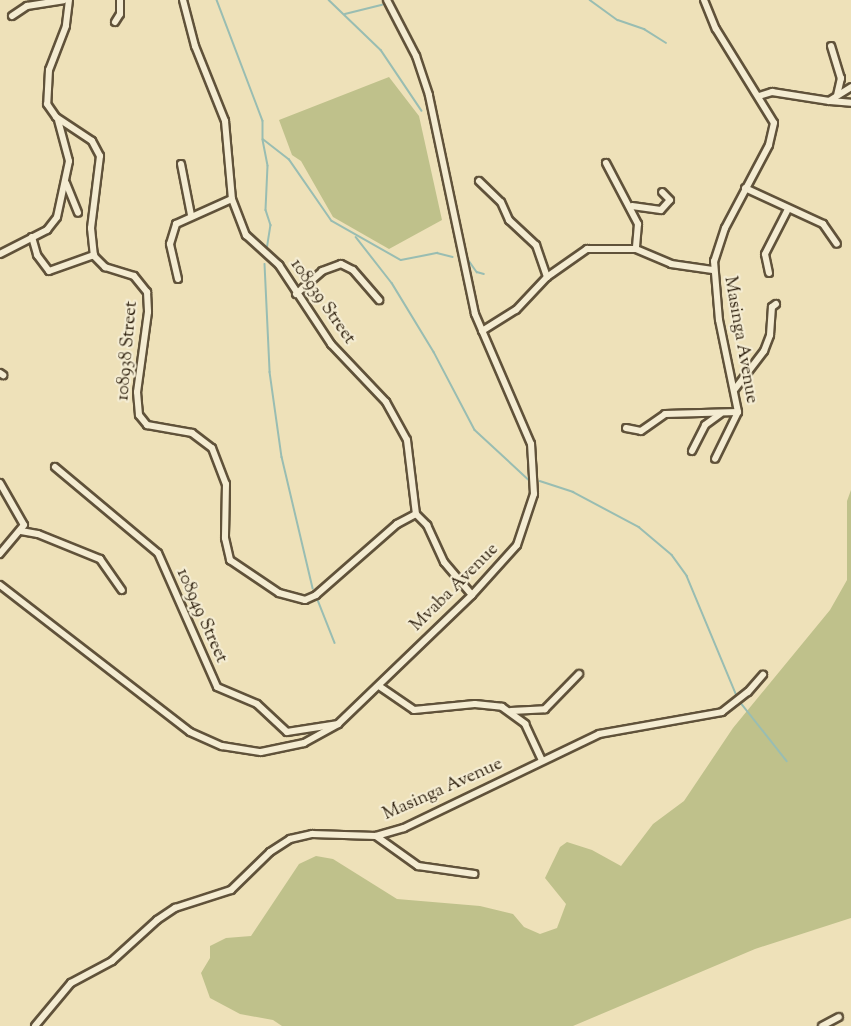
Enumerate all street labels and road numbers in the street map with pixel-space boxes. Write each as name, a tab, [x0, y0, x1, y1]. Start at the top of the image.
street label: 108939 Street	[285, 255, 359, 349]
street label: Masinga Avenue	[718, 275, 762, 405]
street label: 108938 Street	[113, 300, 143, 402]
street label: Mvaba Avenue	[406, 539, 504, 637]
street label: 108949 Street	[171, 565, 231, 667]
street label: Masinga Avenue	[380, 754, 506, 826]

